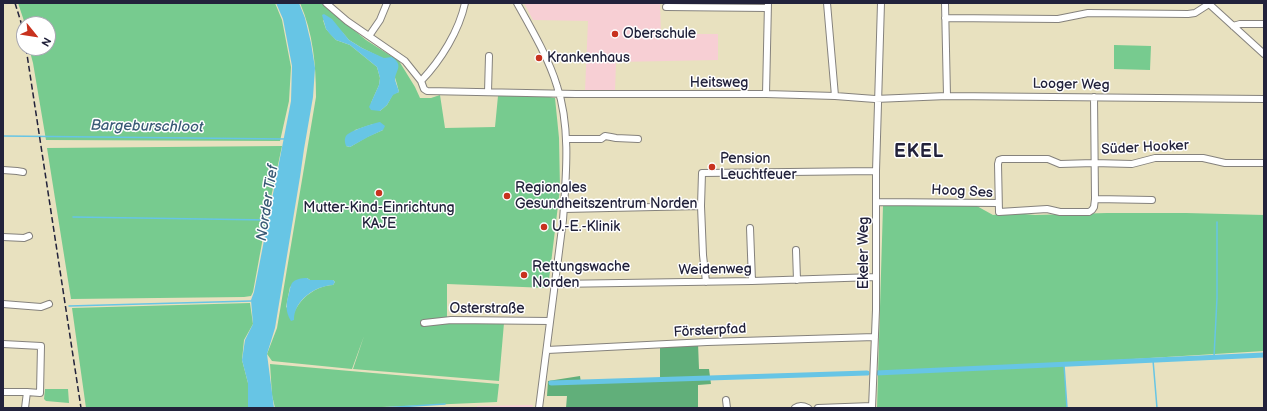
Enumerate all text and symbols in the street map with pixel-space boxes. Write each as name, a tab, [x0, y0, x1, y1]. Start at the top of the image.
north arrow	[16, 16, 56, 56]
place label: Oberschule	[623, 26, 696, 42]
marker: Oberschule	[610, 29, 620, 39]
text: N	[38, 35, 54, 49]
place label: Krankenhaus	[547, 50, 630, 66]
marker: Krankenhaus	[534, 53, 544, 63]
street label: Heitsweg	[690, 75, 748, 91]
street label: Looger Weg	[1032, 76, 1110, 94]
water label: Bargeburschloot	[91, 117, 203, 137]
street label: Süder Hooker	[1101, 137, 1189, 159]
district label: EKEL	[894, 141, 944, 163]
place label: Pension Leuchtfeuer	[720, 151, 796, 184]
marker: Pension Leuchtfeuer	[707, 162, 717, 172]
water label: Norder Tief	[253, 164, 283, 242]
place label: Regionales Gesundheitszentrum Norden	[515, 180, 698, 212]
street label: Hoog Ses	[931, 182, 993, 202]
marker: Mutter-Kind-Einrichtung KAJE	[374, 188, 384, 198]
marker: Regionales Gesundheitszentrum Norden	[502, 191, 512, 201]
place label: Mutter-Kind-Einrichtung KAJE	[303, 200, 455, 232]
street label: Ekeler Weg	[856, 217, 872, 289]
place label: U.-E.-Klinik	[552, 219, 620, 235]
marker: U.-E.-Klinik	[539, 222, 549, 232]
place label: Rettungswache Norden	[532, 259, 630, 292]
street label: Weidenweg	[678, 261, 752, 279]
marker: Rettungswache Norden	[519, 270, 529, 280]
street label: Osterstraße	[450, 301, 524, 317]
street label: Försterpfad	[673, 321, 747, 341]

